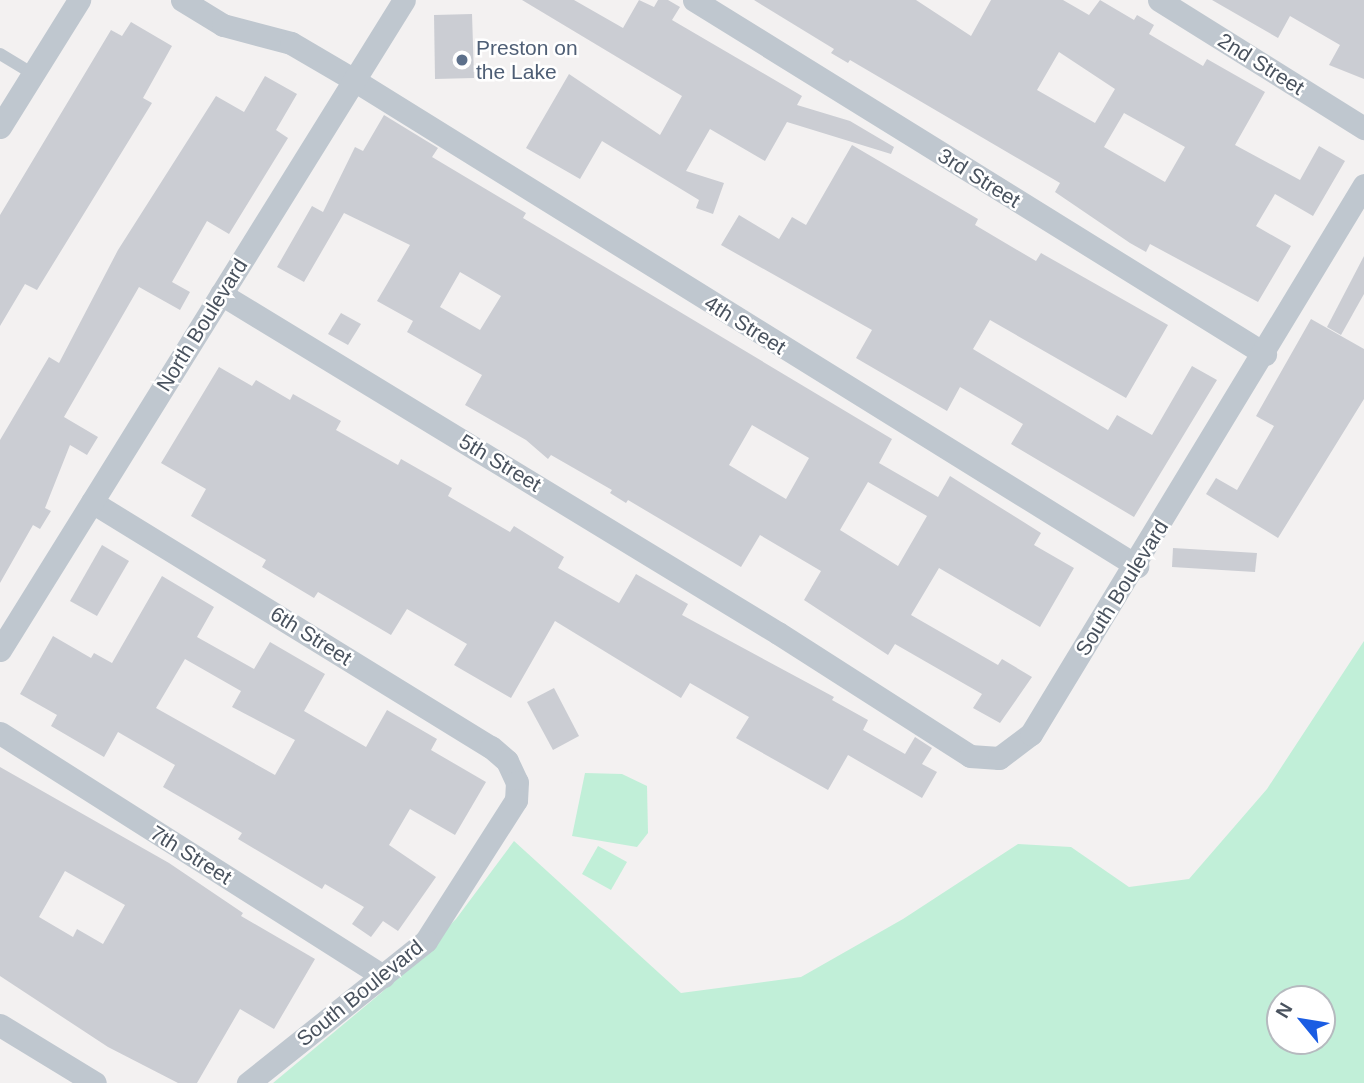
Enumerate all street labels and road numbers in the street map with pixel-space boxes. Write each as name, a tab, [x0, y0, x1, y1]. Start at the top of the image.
street label: 2nd Street	[1213, 28, 1309, 100]
street label: 3rd Street	[933, 143, 1025, 213]
street label: North Boulevard	[151, 254, 253, 396]
street label: 4th Street	[700, 290, 790, 360]
street label: 5th Street	[454, 429, 546, 497]
street label: South Boulevard	[1070, 515, 1174, 661]
street label: 6th Street	[266, 601, 356, 671]
street label: 7th Street	[146, 820, 236, 890]
street label: South Boulevard	[292, 934, 428, 1052]

